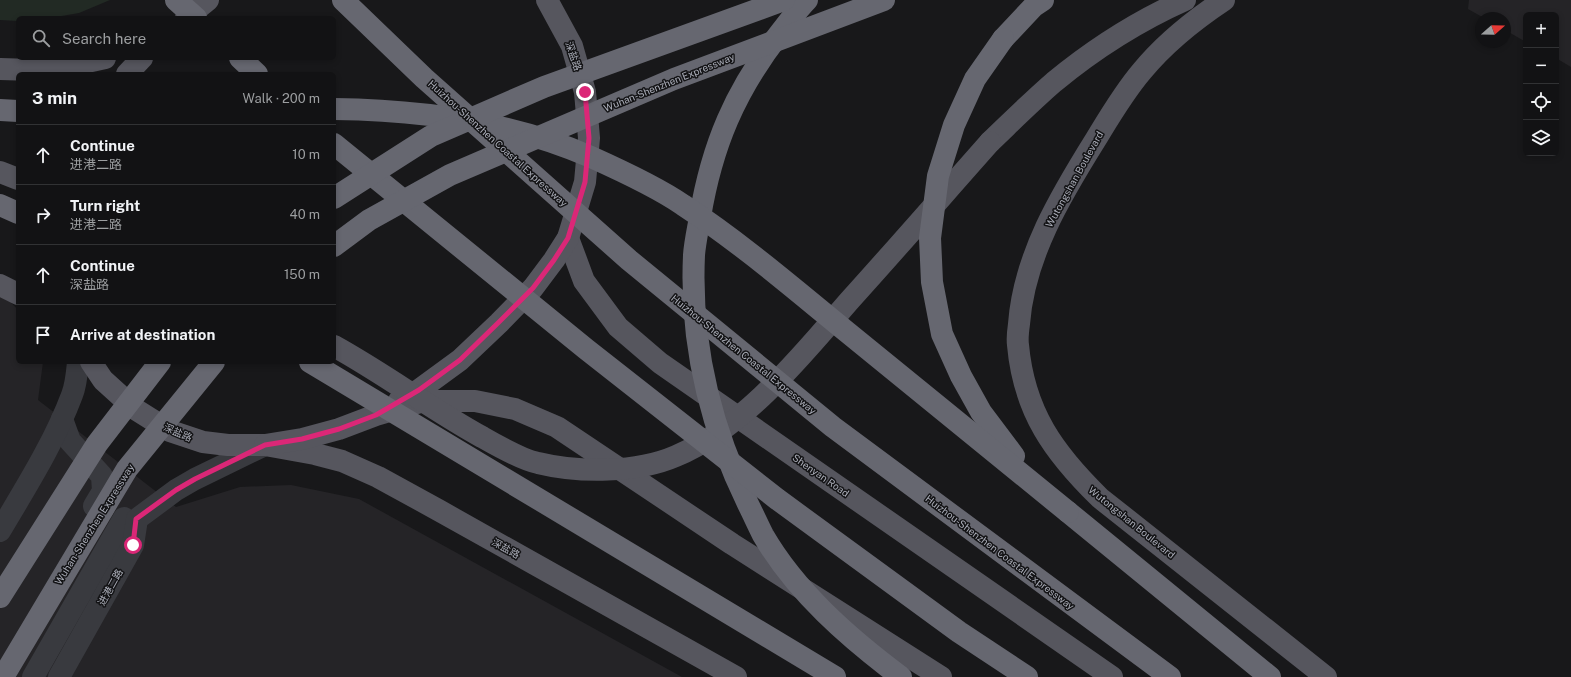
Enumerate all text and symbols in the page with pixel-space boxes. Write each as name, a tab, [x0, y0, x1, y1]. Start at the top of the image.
north arrow	[1475, 12, 1511, 48]
map controls	[1523, 12, 1559, 156]
button: +	[1523, 12, 1559, 48]
search box	[16, 16, 336, 60]
icon: search	[30, 27, 52, 49]
text: Search here	[62, 30, 146, 47]
street label: 深盐路	[563, 40, 585, 72]
button: −	[1523, 48, 1559, 84]
street label: Wuhan-Shenzhen Expressway	[602, 50, 737, 114]
street label: Huizhou-Shenzhen Coastal Expressway	[426, 77, 571, 209]
route end	[576, 83, 594, 101]
button: locate	[1523, 84, 1559, 120]
text: 3 min	[32, 88, 77, 108]
text: Walk · 200 m	[243, 91, 320, 106]
button: layers	[1523, 120, 1559, 156]
street label: Wutongshan Boulevard	[1043, 129, 1105, 229]
text: Continue	[70, 137, 135, 154]
icon: ahead	[32, 144, 54, 166]
text: 10 m	[292, 147, 320, 162]
text: 进港二路	[70, 157, 122, 172]
text: Turn right	[70, 197, 140, 214]
icon: right	[32, 204, 54, 226]
text: 40 m	[289, 207, 320, 222]
text: 进港二路	[70, 217, 122, 232]
text: Continue	[70, 257, 135, 274]
icon: ahead	[32, 264, 54, 286]
text: 150 m	[284, 267, 320, 282]
text: 深盐路	[70, 277, 109, 292]
street label: Huizhou-Shenzhen Coastal Expressway	[669, 292, 819, 417]
icon: arrive	[32, 324, 54, 346]
text: Arrive at destination	[70, 326, 215, 343]
street label: 深盐路	[162, 421, 194, 443]
street label: Shenyan Road	[790, 451, 852, 499]
street label: Wuhan-Shenzhen Expressway	[52, 461, 137, 587]
street label: Wutongshan Boulevard	[1086, 483, 1178, 561]
street label: Huizhou-Shenzhen Coastal Expressway	[923, 492, 1077, 612]
street label: 深盐路	[490, 535, 522, 561]
route start	[124, 536, 142, 554]
street label: 进港二路	[95, 567, 125, 607]

